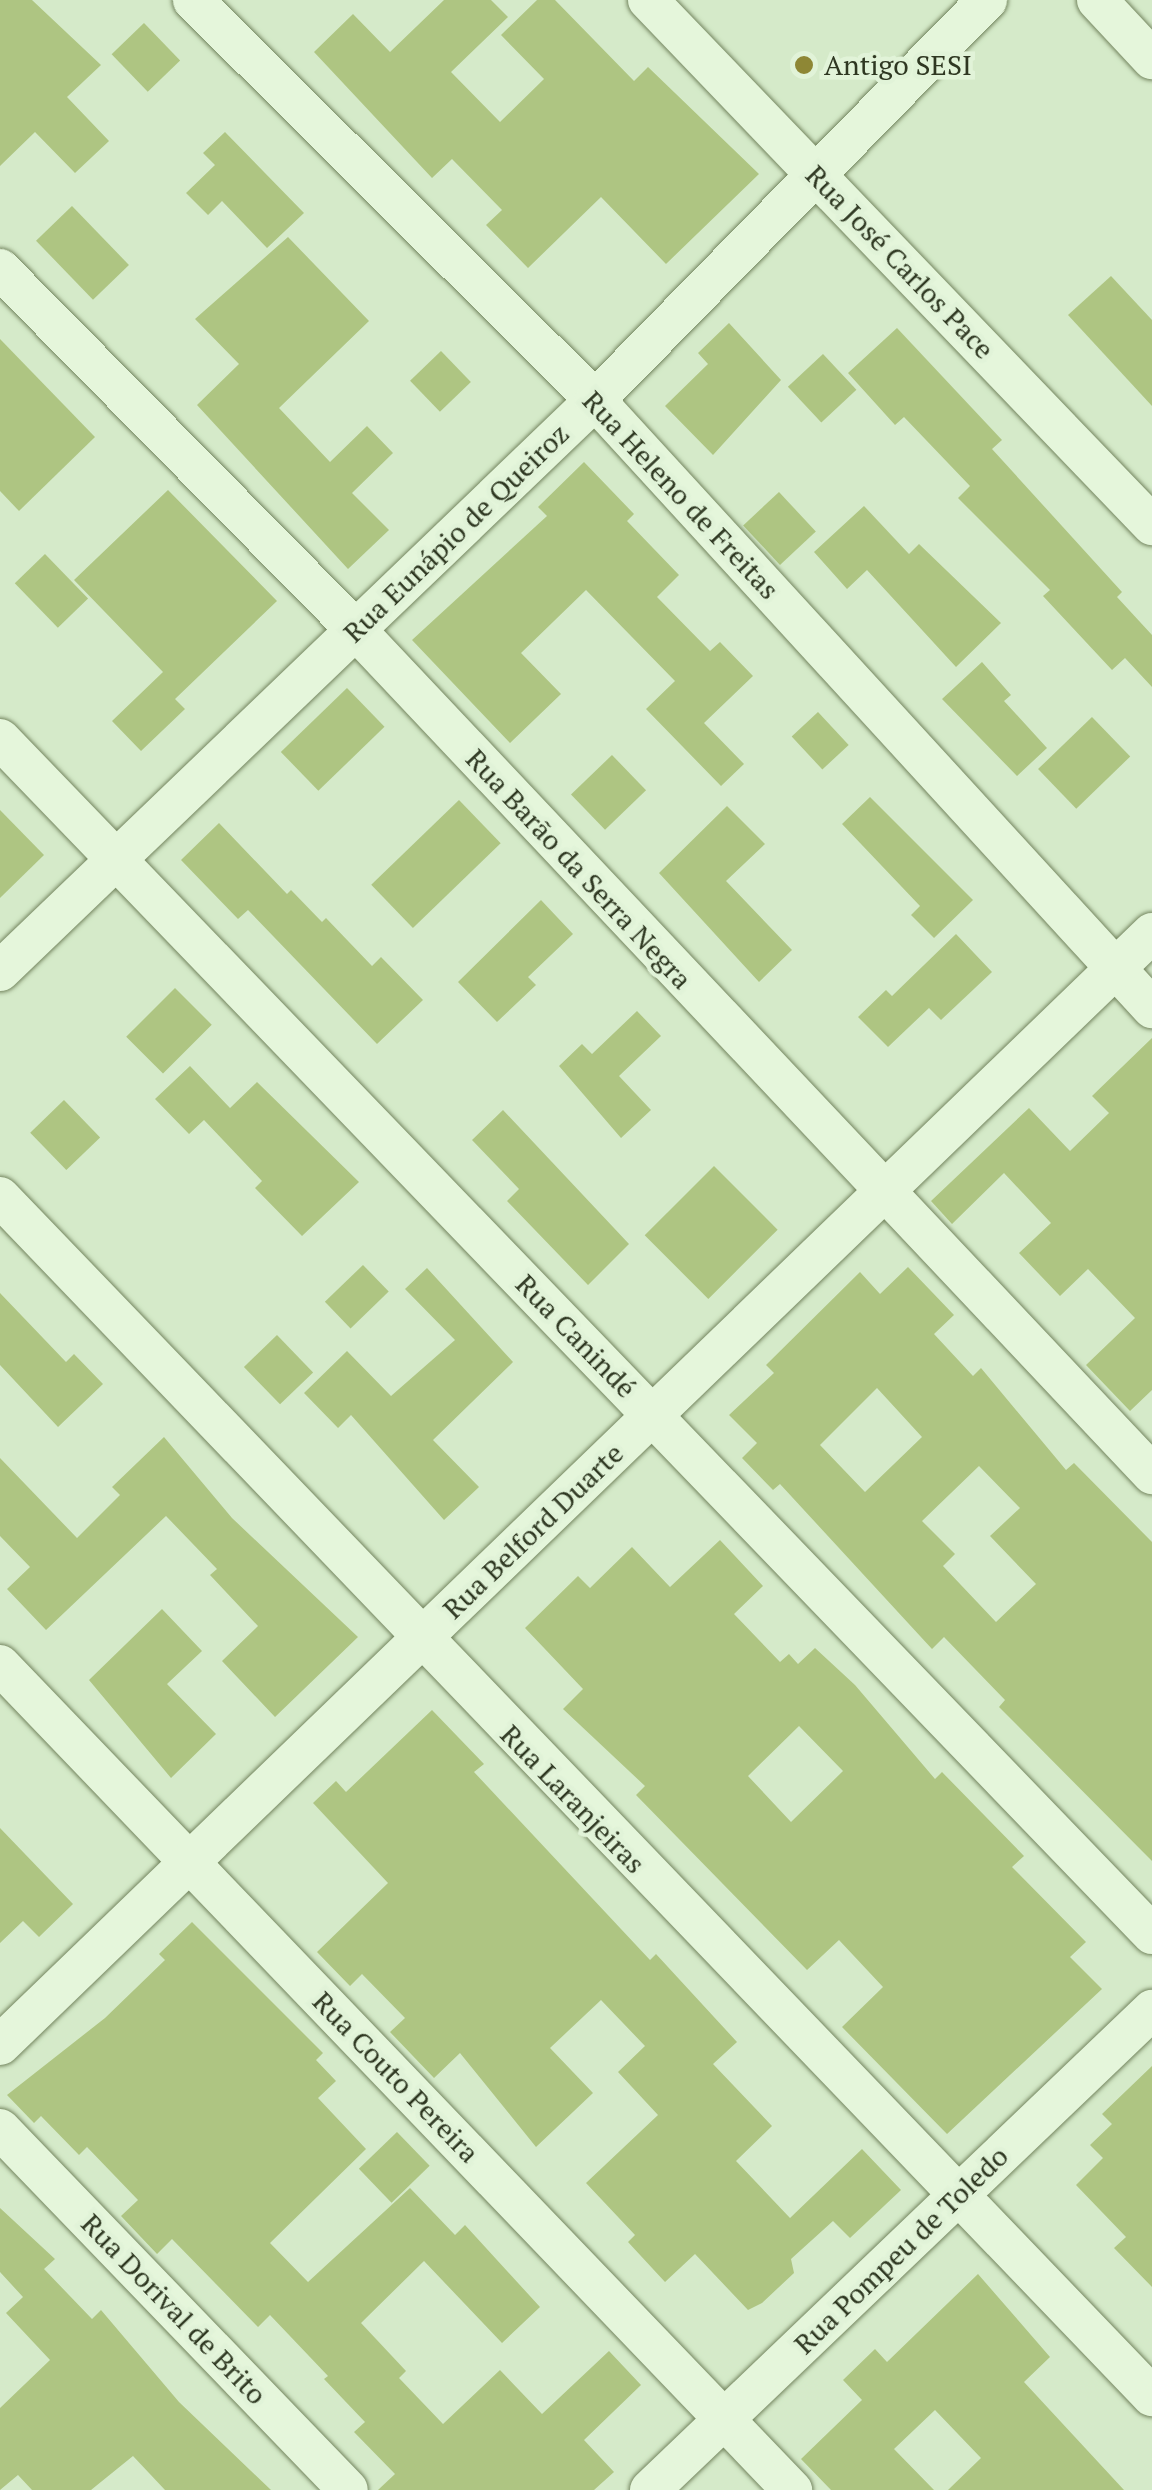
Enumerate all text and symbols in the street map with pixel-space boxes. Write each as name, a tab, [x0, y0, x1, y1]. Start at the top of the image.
place label: Antigo SESI	[824, 48, 972, 82]
marker: Antigo SESI	[793, 54, 815, 76]
street label: Rua José Carlos Pace	[799, 158, 1001, 366]
street label: Rua Heleno de Freitas	[576, 384, 786, 606]
street label: Rua Eunápio de Queiroz	[336, 417, 576, 649]
street label: Rua Barão da Serra Negra	[459, 742, 699, 996]
street label: Rua Canindé	[509, 1267, 643, 1405]
street label: Rua Belford Duarte	[436, 1436, 630, 1626]
street label: Rua Laranjeiras	[494, 1718, 652, 1880]
street label: Rua Couto Pereira	[306, 1985, 486, 2169]
street label: Rua Pompeu de Toledo	[787, 2139, 1015, 2361]
street label: Rua Dorival de Brito	[75, 2207, 273, 2411]

